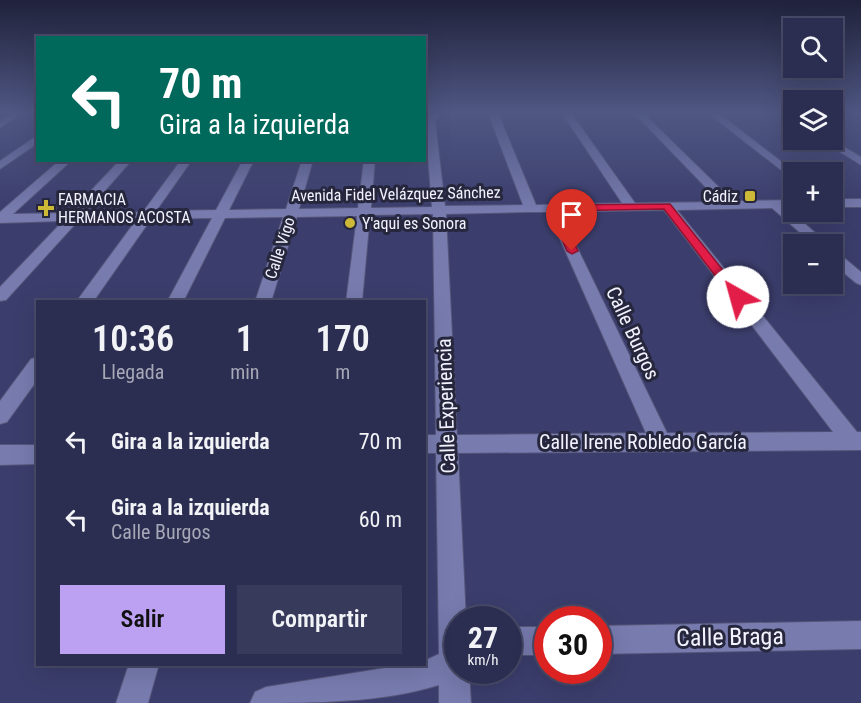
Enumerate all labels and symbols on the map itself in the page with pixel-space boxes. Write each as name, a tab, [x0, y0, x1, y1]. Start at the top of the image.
street label: Avenida Fidel Velázquez Sánchez	[291, 183, 501, 205]
place label: Cádiz	[703, 187, 738, 206]
pin	[546, 189, 597, 251]
marker: Cádiz	[743, 189, 757, 203]
place label: FARMACIA HERMANOS ACOSTA	[58, 190, 190, 227]
marker: FARMACIA HERMANOS ACOSTA	[39, 201, 53, 215]
place label: Y'aqui es Sonora	[362, 214, 466, 233]
street label: Calle Vigo	[261, 215, 299, 281]
marker: Y'aqui es Sonora	[343, 216, 357, 230]
position arrow	[706, 265, 770, 329]
street label: Calle Burgos	[601, 283, 665, 383]
street label: Calle Experiencia	[432, 338, 460, 474]
street label: Calle Irene Robledo García	[539, 430, 747, 454]
speed limit sign: 30	[534, 606, 612, 684]
street label: Calle Braga	[676, 622, 784, 652]

